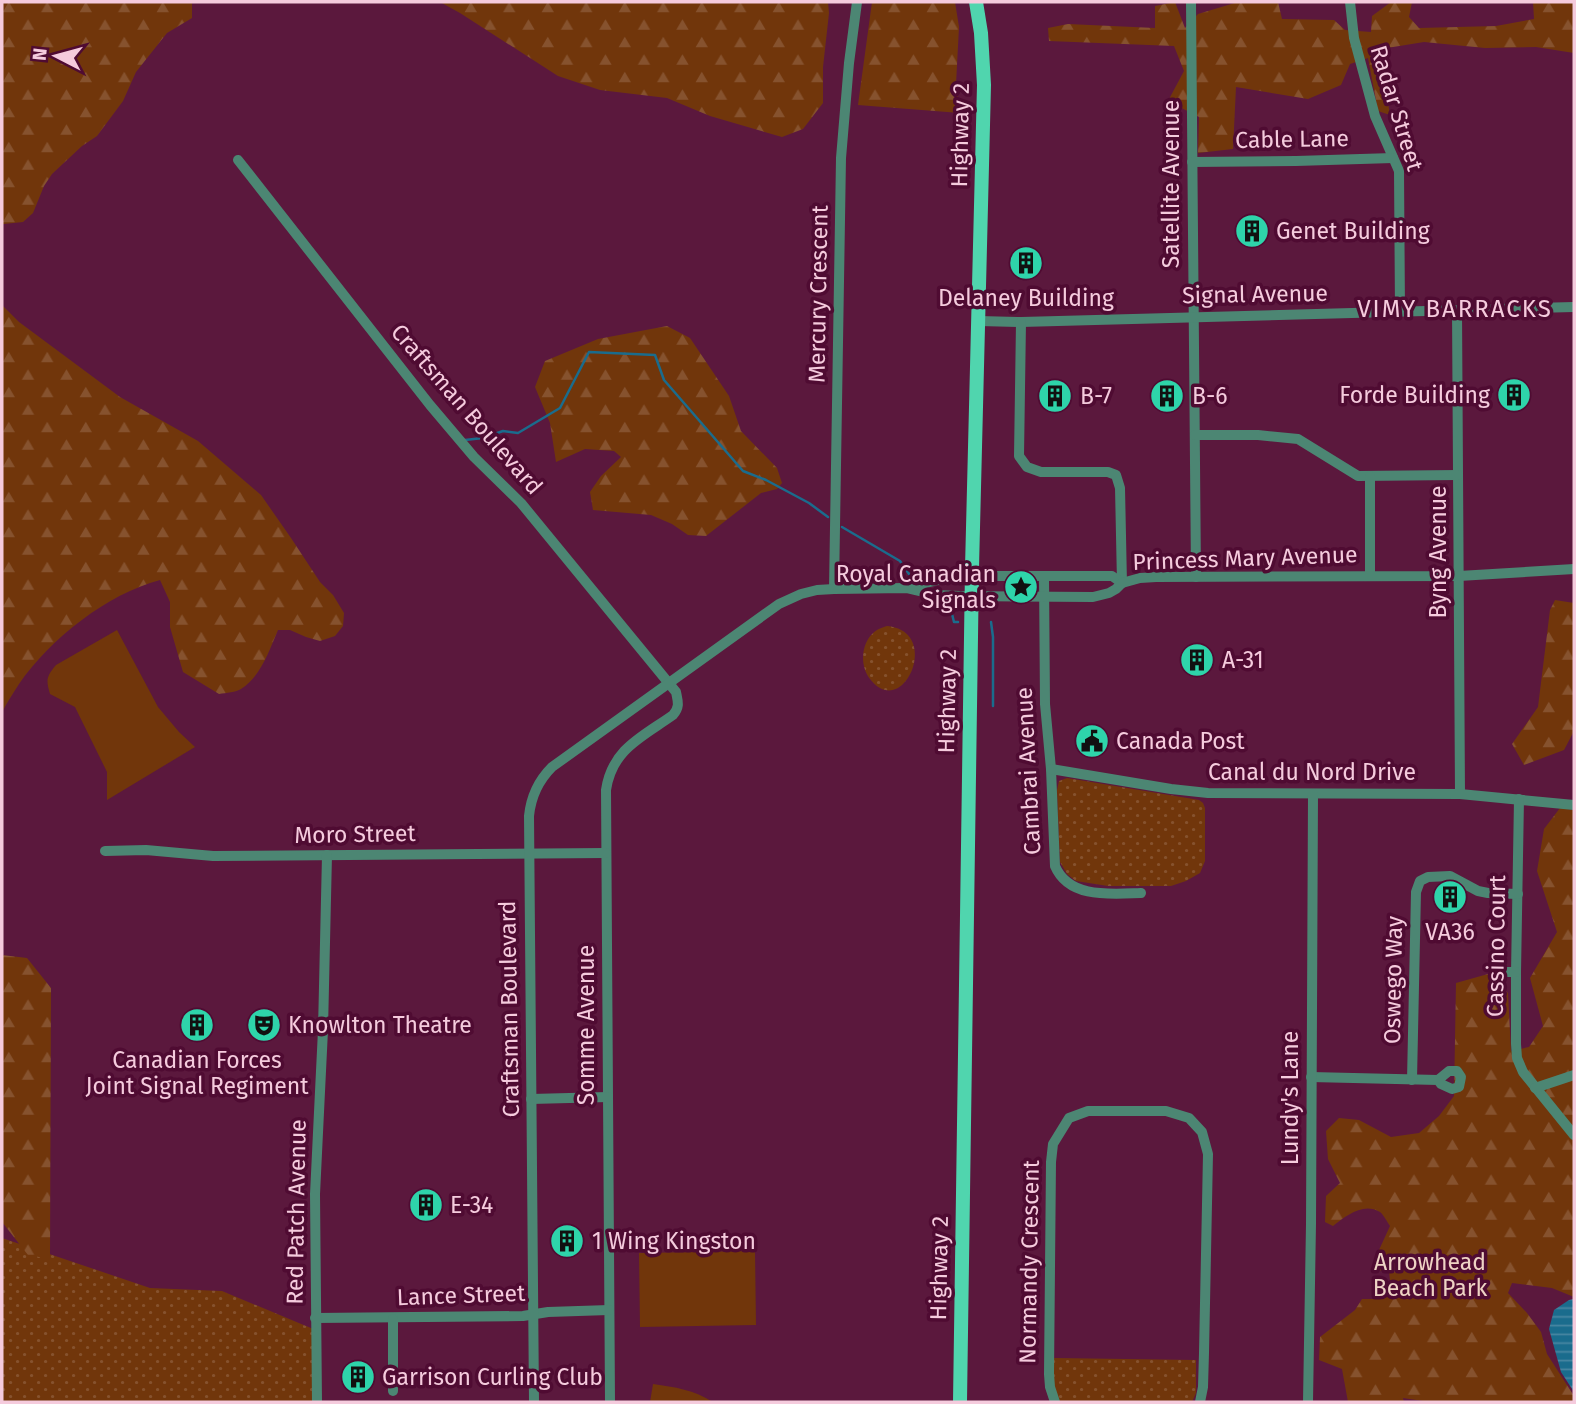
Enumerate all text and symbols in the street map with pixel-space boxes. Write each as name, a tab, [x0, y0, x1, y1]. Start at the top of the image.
north arrow	[21, 21, 91, 91]
street label: Radar Street	[1365, 42, 1430, 175]
text: N	[27, 47, 52, 62]
street label: Highway 2	[945, 82, 975, 188]
street label: Satellite Avenue	[1157, 100, 1185, 268]
street label: Cable Lane	[1235, 124, 1349, 154]
street label: Mercury Crescent	[802, 204, 834, 383]
building icon: Genet Building	[1233, 212, 1271, 250]
place label: Genet Building	[1276, 217, 1430, 245]
building icon: Delaney Building	[1007, 244, 1045, 282]
street label: Signal Avenue	[1182, 279, 1328, 309]
place label: Delaney Building	[938, 284, 1114, 312]
district label: VIMY BARRACKS	[1357, 295, 1553, 323]
street label: Craftsman Boulevard	[385, 318, 549, 500]
building icon: Forde Building	[1495, 376, 1533, 414]
building icon: B-7	[1036, 377, 1074, 415]
building icon: B-6	[1148, 377, 1186, 415]
place label: Forde Building	[1339, 381, 1490, 409]
place label: B-7	[1080, 382, 1112, 410]
place label: B-6	[1192, 382, 1228, 410]
street label: Byng Avenue	[1424, 485, 1452, 619]
street label: Princess Mary Avenue	[1132, 540, 1358, 576]
place label: Royal Canadian Signals	[836, 560, 996, 614]
place icon: Royal Canadian Signals	[1002, 568, 1040, 606]
building icon: A-31	[1178, 641, 1216, 679]
place label: A-31	[1222, 646, 1264, 674]
street label: Highway 2	[932, 648, 962, 754]
street label: Cambrai Avenue	[1010, 686, 1046, 856]
public building icon: Canada Post	[1073, 722, 1111, 760]
place label: Canada Post	[1116, 727, 1245, 755]
street label: Canal du Nord Drive	[1208, 758, 1416, 786]
street label: Moro Street	[294, 819, 417, 849]
street label: Cassino Court	[1481, 874, 1511, 1017]
building icon: VA36	[1431, 878, 1469, 916]
street label: Craftsman Boulevard	[493, 900, 525, 1118]
street label: Oswego Way	[1378, 915, 1408, 1044]
place label: VA36	[1425, 918, 1475, 946]
street label: Somme Avenue	[572, 945, 600, 1105]
building icon: Canadian Forces Joint Signal Regiment	[178, 1006, 216, 1044]
theatre icon: Knowlton Theatre	[245, 1006, 283, 1044]
place label: Knowlton Theatre	[288, 1011, 472, 1039]
street label: Lundy's Lane	[1276, 1031, 1304, 1165]
place label: Canadian Forces Joint Signal Regiment	[86, 1046, 309, 1100]
street label: Red Patch Avenue	[280, 1119, 312, 1305]
street label: Normandy Crescent	[1013, 1159, 1045, 1364]
building icon: E-34	[407, 1186, 445, 1224]
place label: E-34	[450, 1191, 493, 1219]
street label: Highway 2	[924, 1215, 954, 1321]
building icon: 1 Wing Kingston	[548, 1222, 586, 1260]
place label: 1 Wing Kingston	[592, 1227, 756, 1255]
park label: Arrowhead Beach Park	[1373, 1248, 1488, 1302]
street label: Lance Street	[396, 1279, 527, 1311]
building icon: Garrison Curling Club	[339, 1358, 377, 1396]
place label: Garrison Curling Club	[382, 1363, 603, 1391]

